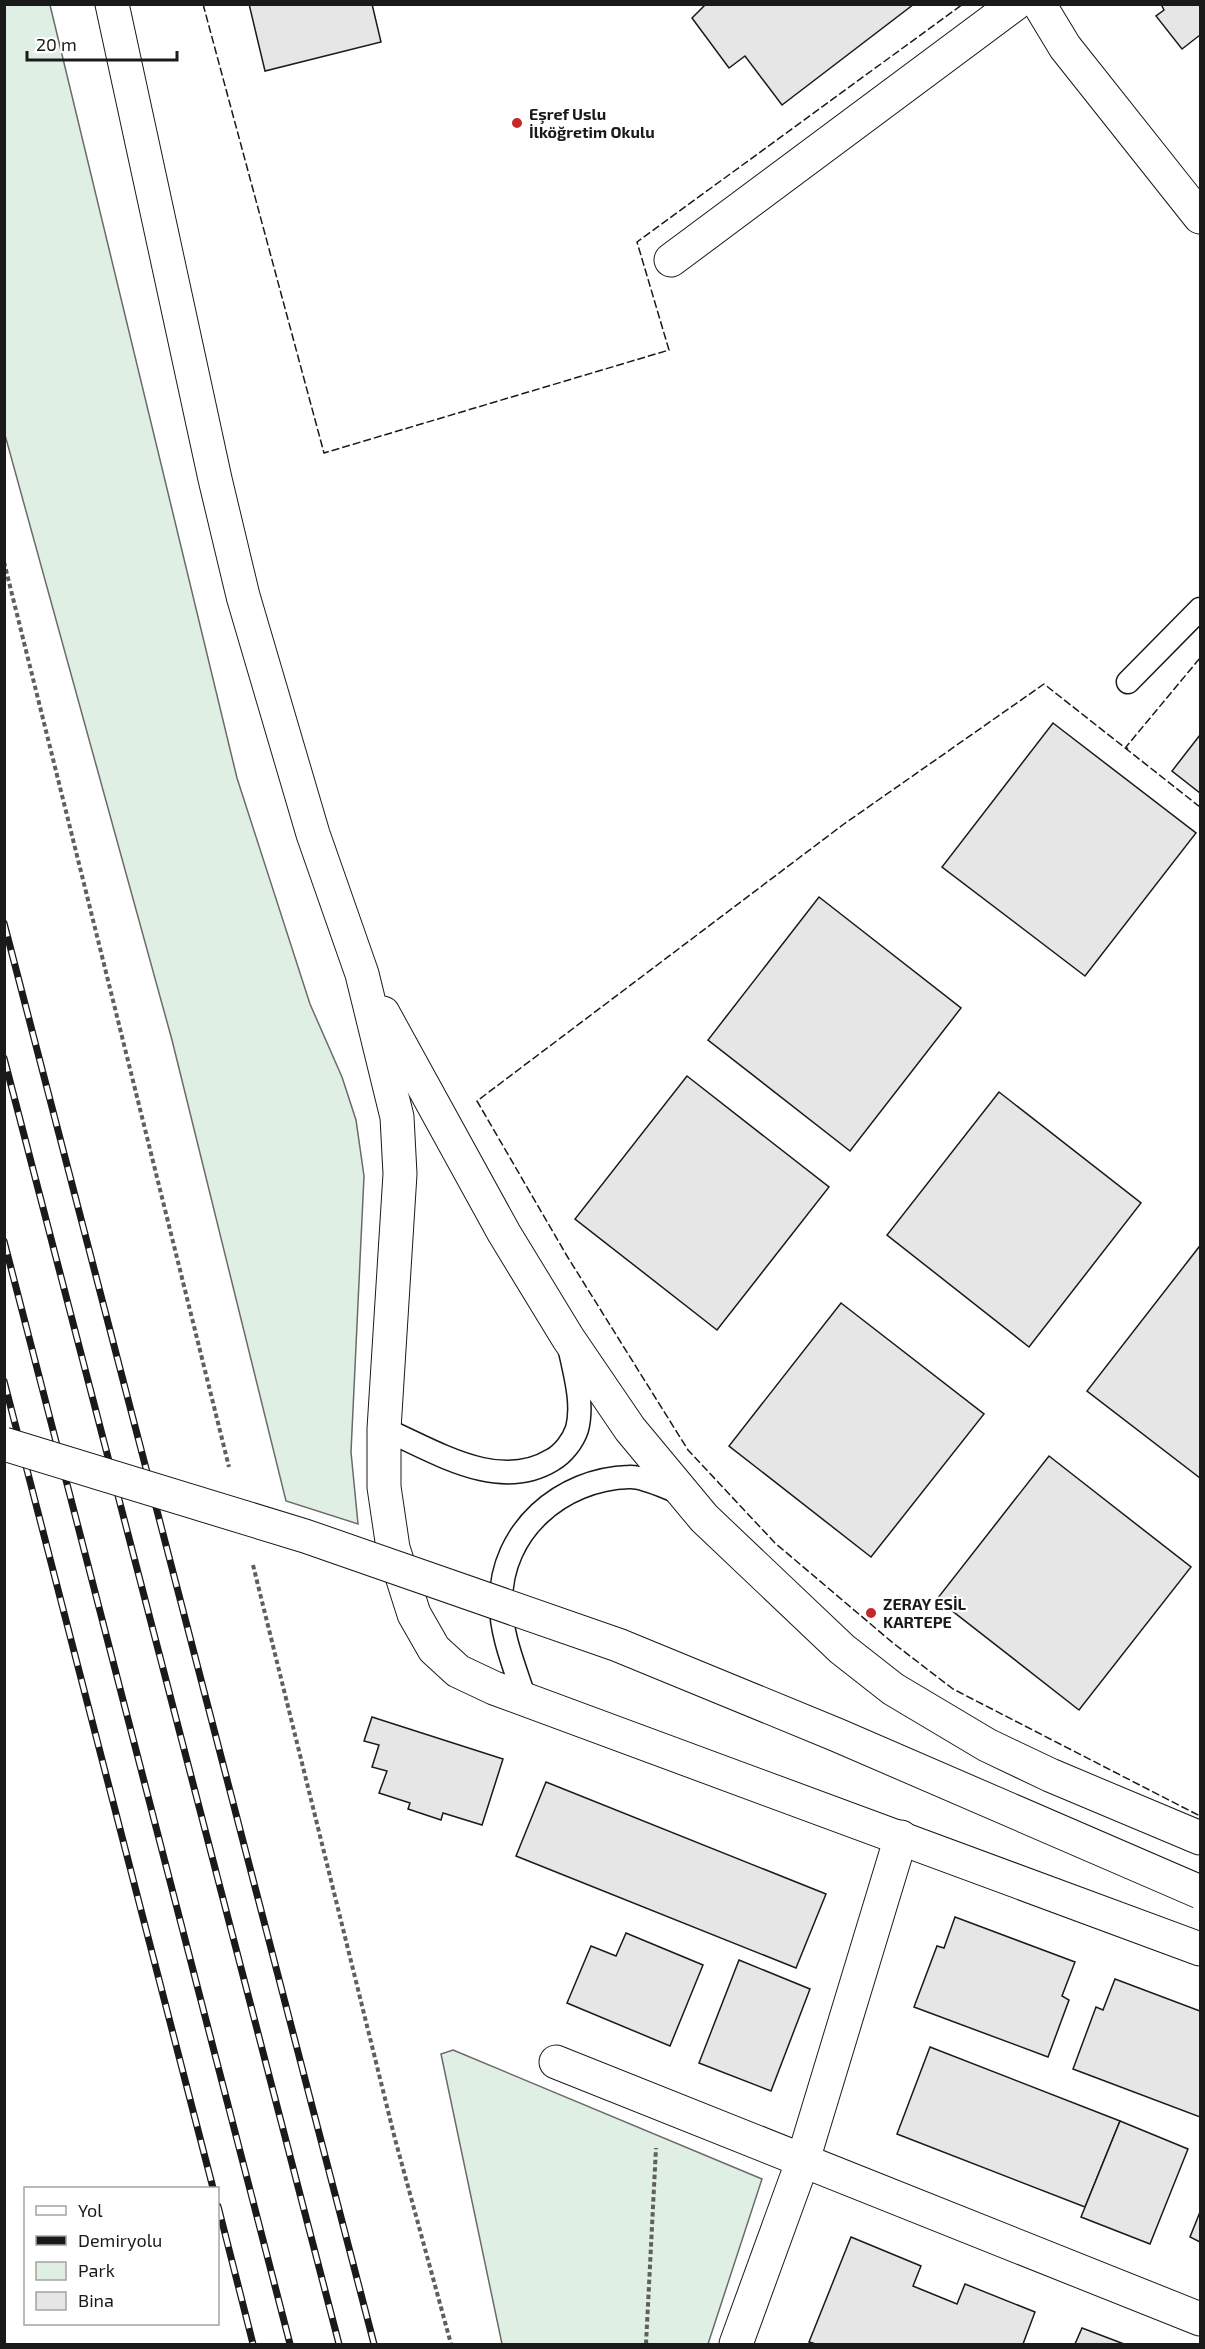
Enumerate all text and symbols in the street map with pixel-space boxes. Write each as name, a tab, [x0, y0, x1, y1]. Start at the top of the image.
scale bar	[27, 24, 177, 62]
text: 20 m	[36, 33, 77, 55]
place label: Eşref Uslu İlköğretim Okulu	[529, 104, 655, 141]
marker: Eşref Uslu İlköğretim Okulu	[510, 116, 524, 130]
place label: ZERAY ESİL KARTEPE	[883, 1594, 967, 1631]
marker: ZERAY ESİL KARTEPE	[864, 1606, 878, 1620]
legend	[24, 2187, 219, 2325]
text: Yol	[78, 2199, 103, 2221]
text: Demiryolu	[78, 2229, 162, 2251]
text: Park	[78, 2259, 115, 2281]
text: Bina	[78, 2289, 114, 2311]

